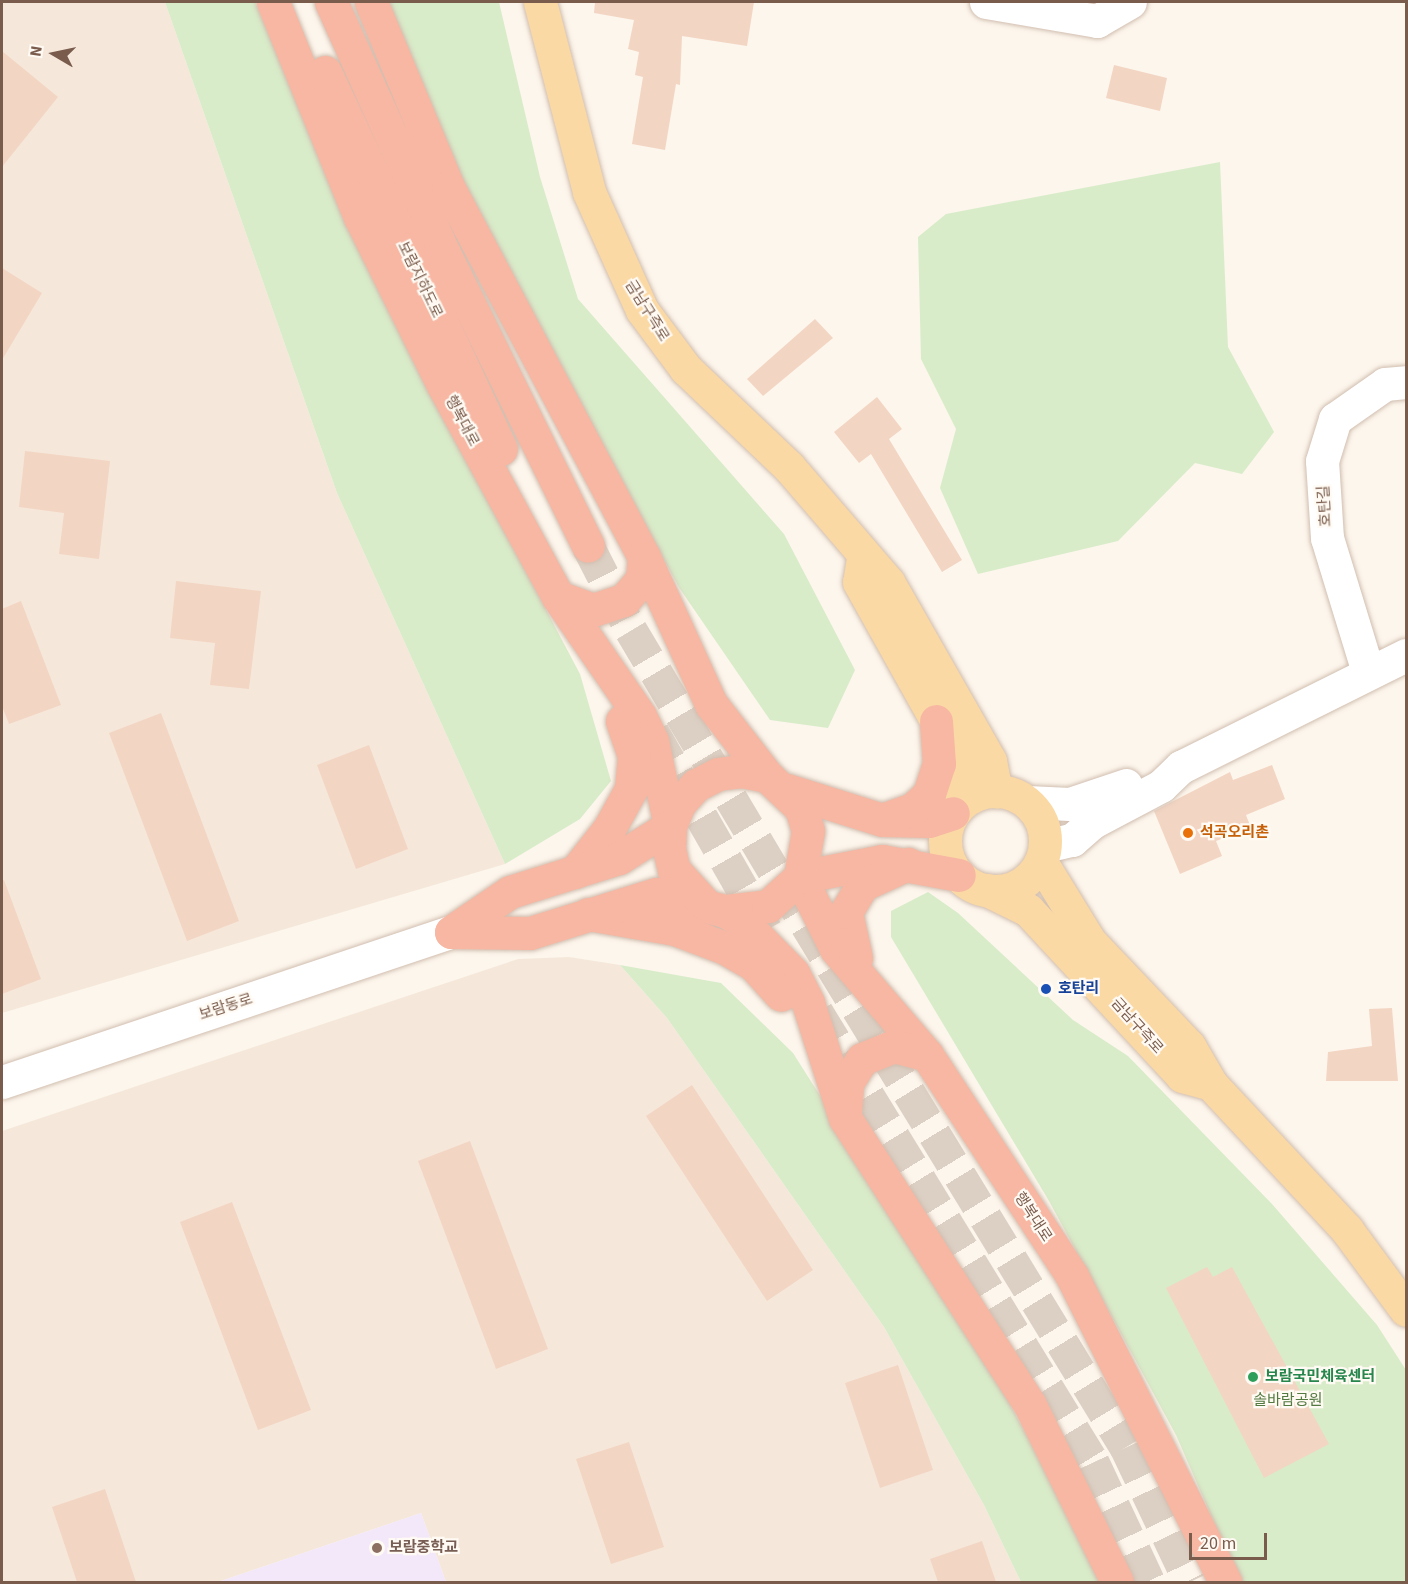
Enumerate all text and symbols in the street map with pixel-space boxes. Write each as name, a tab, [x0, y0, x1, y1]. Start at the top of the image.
north arrow	[24, 24, 84, 84]
text: N	[25, 44, 48, 58]
street label: 보람지하도로	[394, 239, 446, 321]
street label: 금남구즉로	[621, 277, 673, 345]
street label: 행복대로	[441, 392, 483, 450]
street label: 호탄길	[1315, 485, 1335, 527]
place label: 석곡오리촌	[1200, 824, 1269, 842]
marker: 석곡오리촌	[1181, 826, 1195, 840]
place label: 호탄리	[1058, 980, 1099, 998]
marker: 호탄리	[1039, 982, 1053, 996]
street label: 보람동로	[197, 990, 255, 1024]
street label: 금남구즉로	[1107, 994, 1167, 1058]
street label: 행복대로	[1010, 1189, 1056, 1245]
place label: 보람국민체육센터	[1265, 1368, 1375, 1386]
marker: 보람국민체육센터	[1246, 1370, 1260, 1384]
park label: 솔바람공원	[1254, 1392, 1322, 1410]
scale bar	[1192, 1521, 1270, 1559]
text: 20 m	[1200, 1531, 1236, 1556]
place label: 보람중학교	[389, 1539, 458, 1557]
marker: 보람중학교	[370, 1541, 384, 1555]

